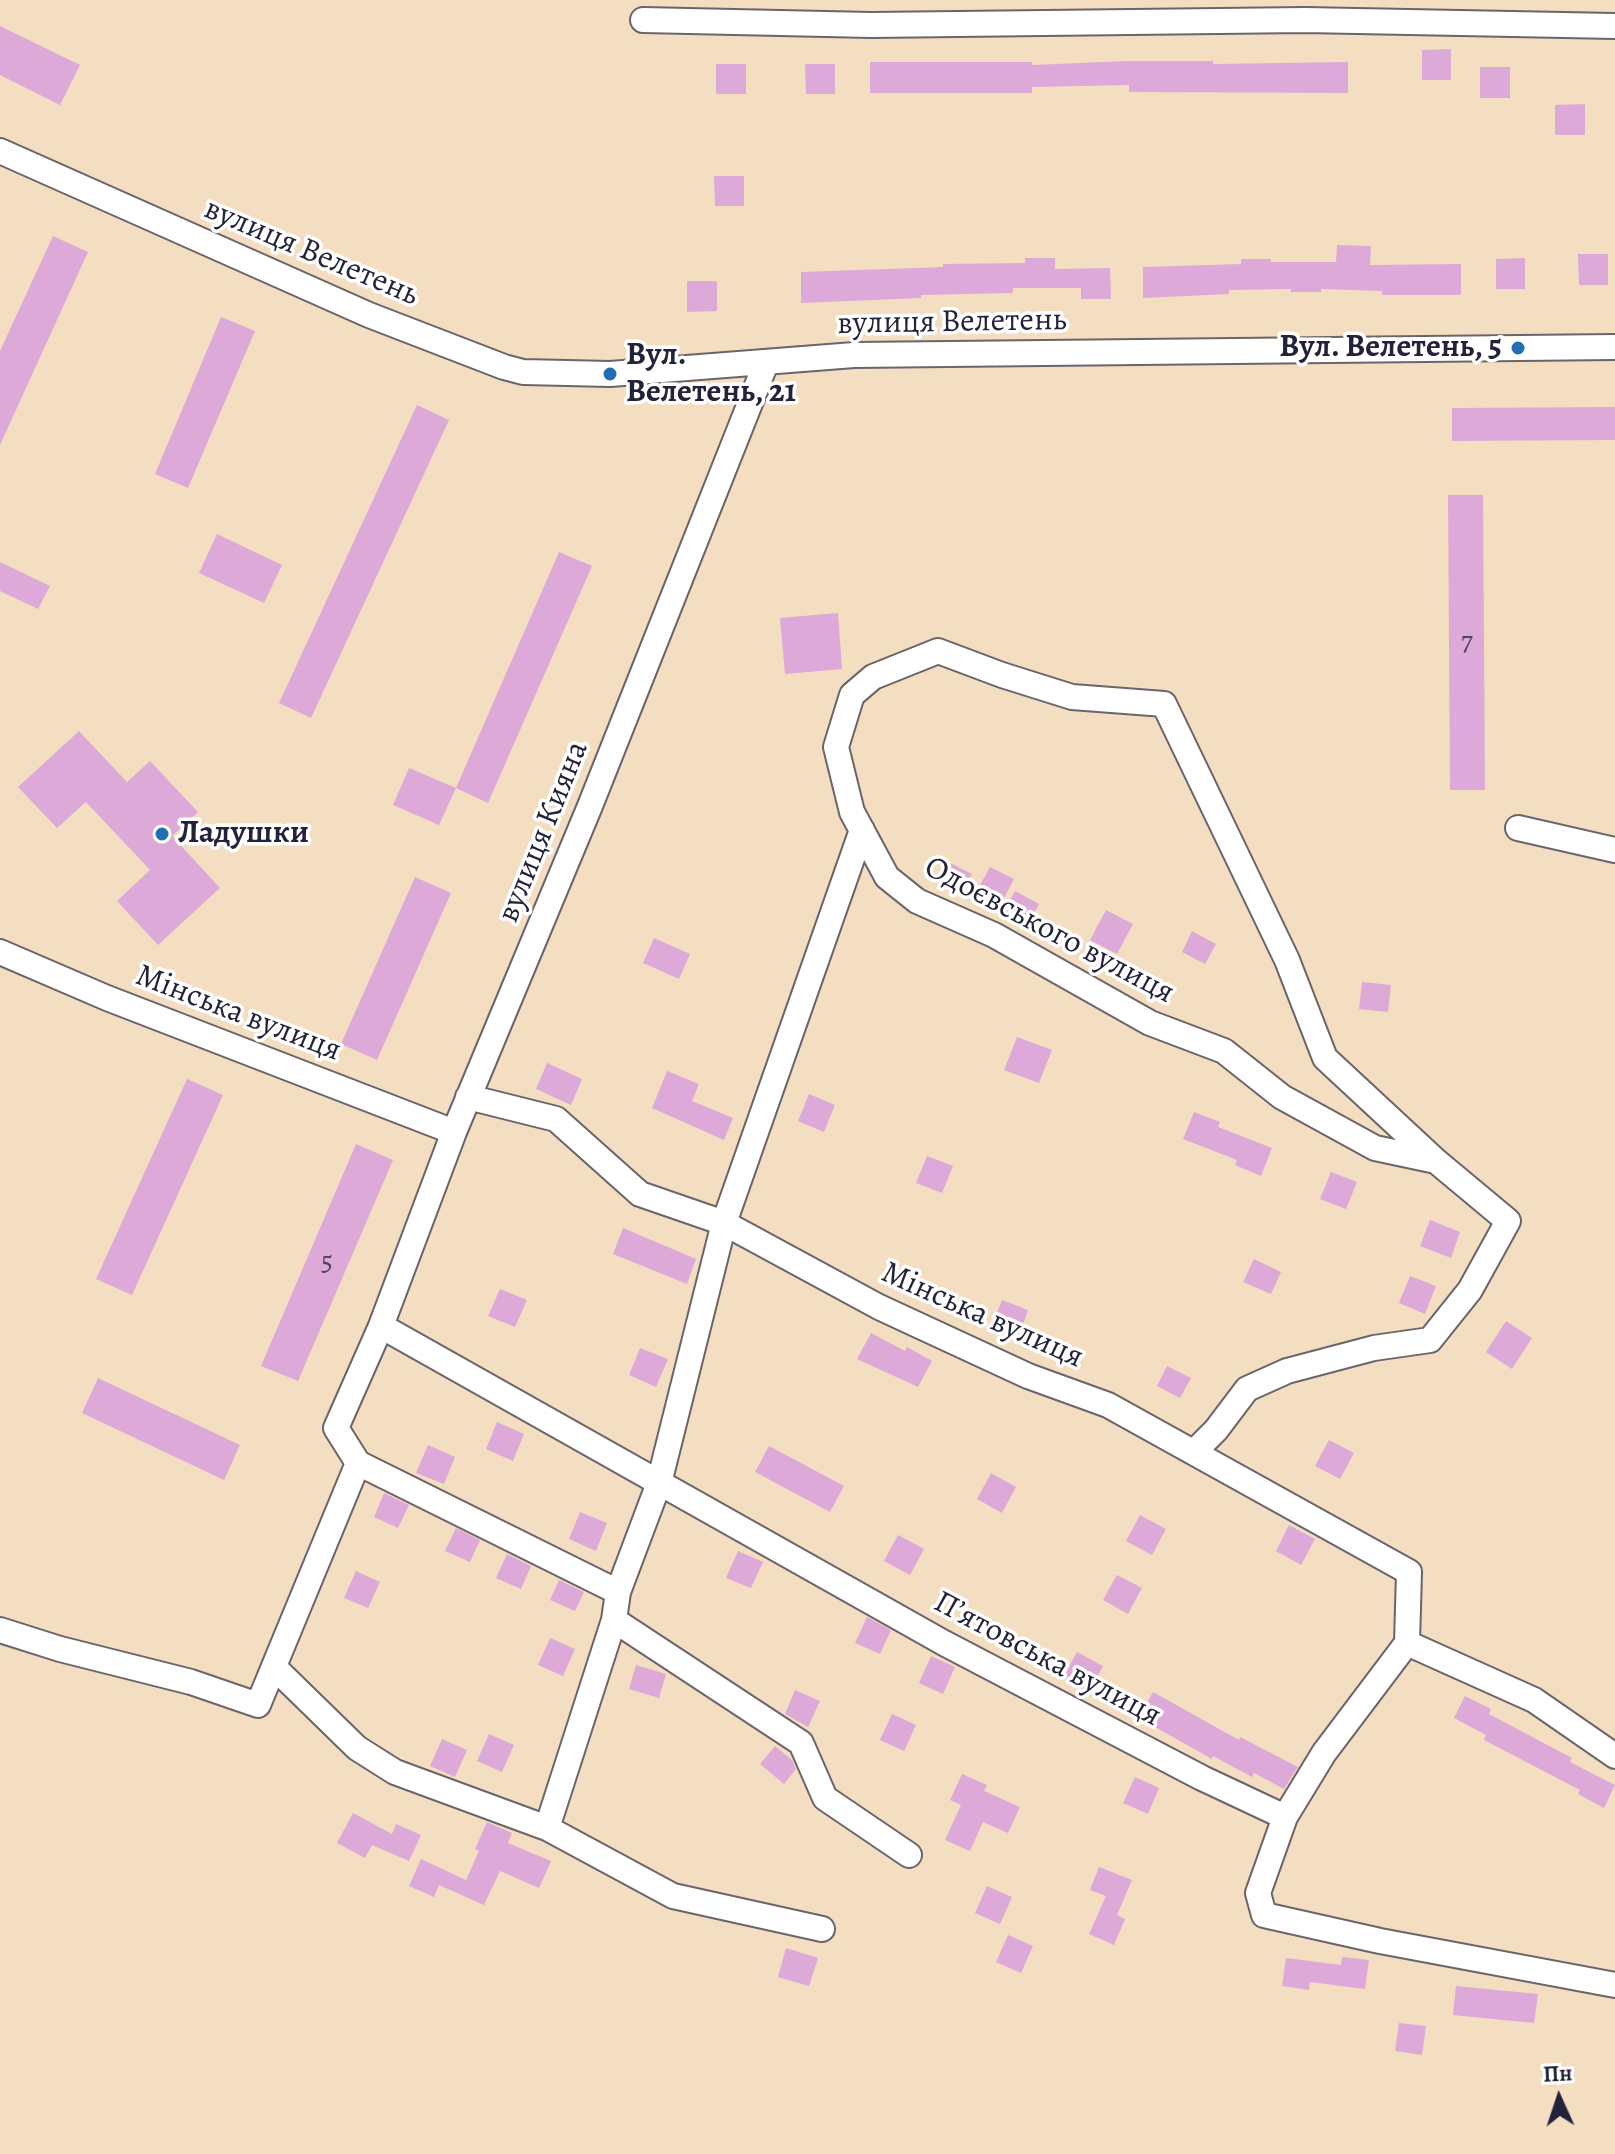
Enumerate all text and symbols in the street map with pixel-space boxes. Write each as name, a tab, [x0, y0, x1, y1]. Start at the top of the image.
street label: вулиця Велетень	[198, 191, 424, 315]
street label: вулиця Велетень	[837, 302, 1067, 344]
place label: Вул. Велетень, 5	[1279, 329, 1502, 367]
place label: Вул. Велетень, 21	[626, 337, 796, 412]
marker: Вул. Велетень, 5	[1509, 339, 1527, 357]
marker: Вул. Велетень, 21	[601, 365, 619, 383]
house number: 7	[1461, 626, 1473, 660]
street label: вулиця Кияна	[490, 736, 598, 928]
place label: Ладушки	[178, 815, 309, 853]
marker: Ладушки	[153, 825, 171, 843]
street label: Одоєвського вулиця	[918, 849, 1180, 1013]
street label: Мінська вулиця	[130, 957, 346, 1071]
house number: 5	[321, 1246, 333, 1280]
street label: Мінська вулиця	[875, 1254, 1089, 1378]
street label: П’ятовська вулиця	[927, 1584, 1167, 1736]
north arrow	[1519, 2058, 1599, 2138]
text: Пн	[1543, 2058, 1573, 2090]

